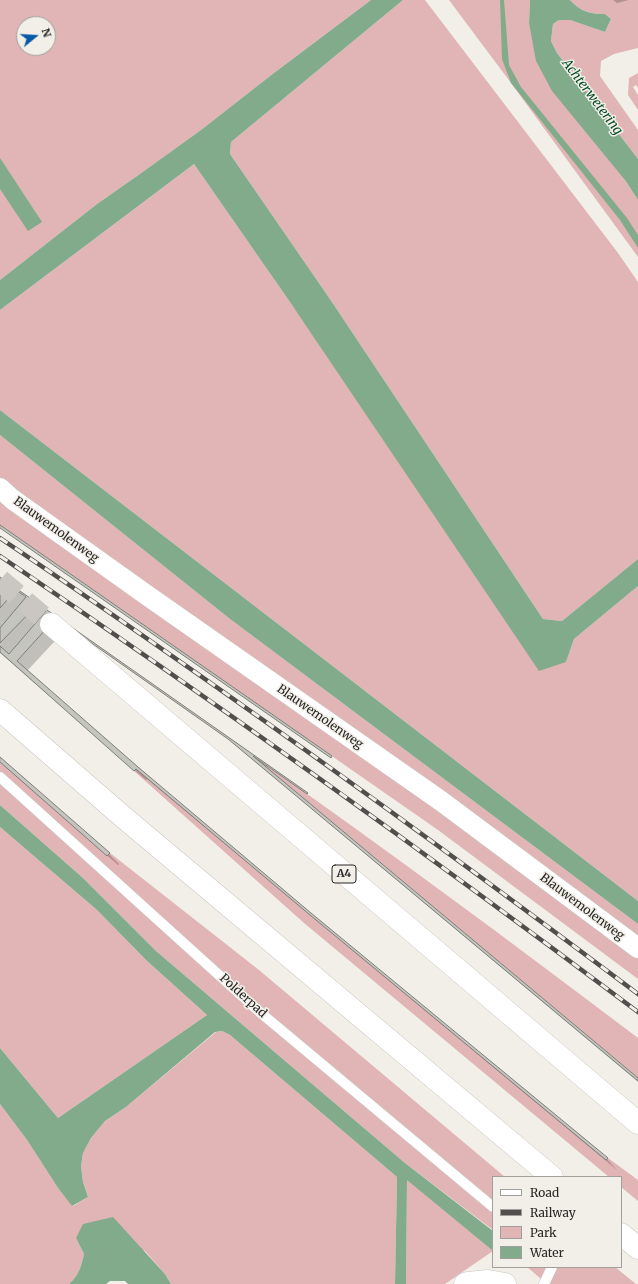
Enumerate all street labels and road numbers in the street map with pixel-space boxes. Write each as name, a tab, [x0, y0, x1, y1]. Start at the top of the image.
street label: Blauwemolenweg	[11, 494, 101, 566]
street label: Blauwemolenweg	[274, 682, 366, 752]
road number: A4	[332, 865, 356, 883]
street label: Blauwemolenweg	[537, 871, 627, 943]
street label: Polderpad	[216, 971, 270, 1021]

